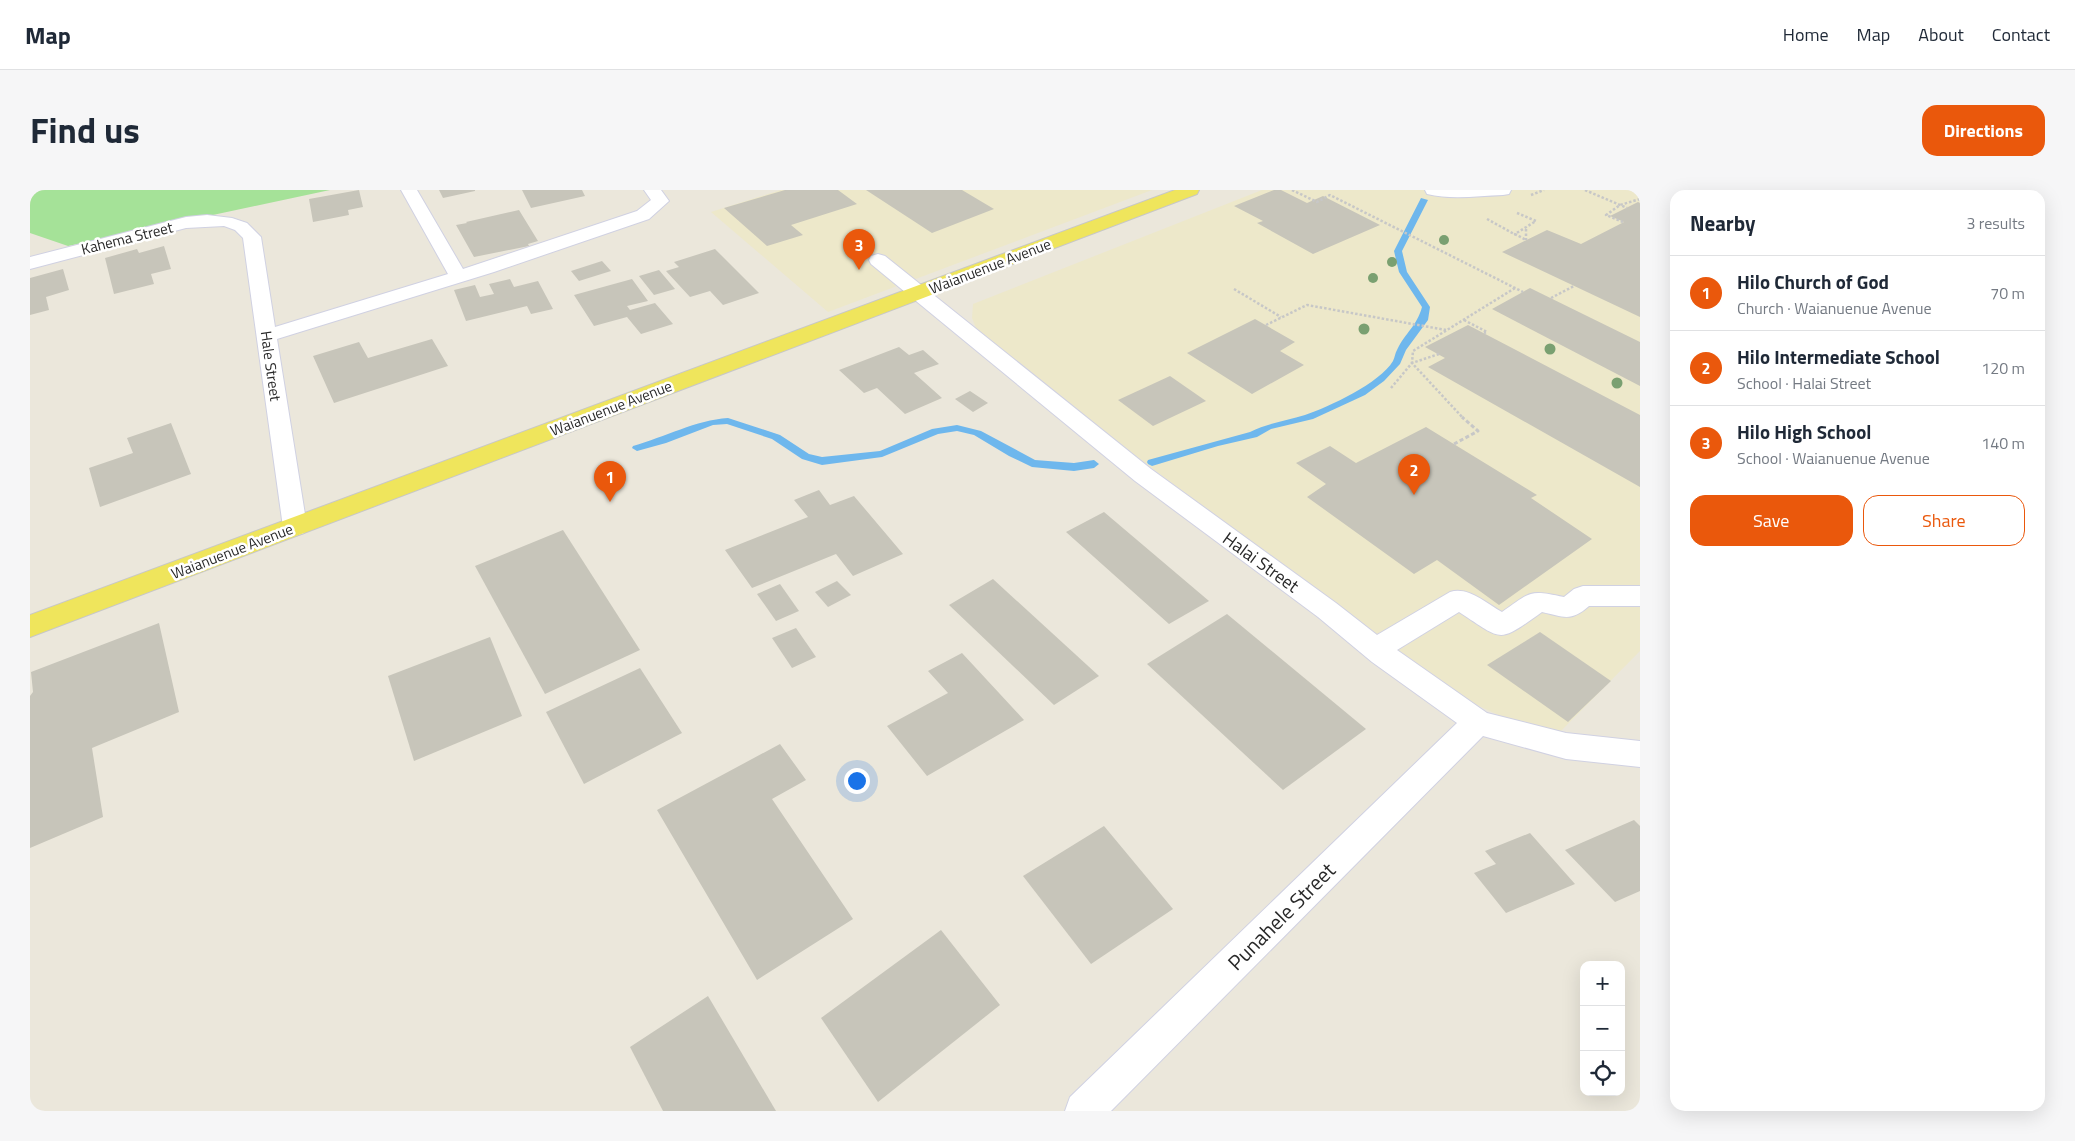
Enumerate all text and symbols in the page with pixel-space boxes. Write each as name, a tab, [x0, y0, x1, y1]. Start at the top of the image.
text: Map	[25, 17, 71, 53]
text: Home	[1783, 21, 1829, 48]
text: Map	[1857, 21, 1890, 48]
text: About	[1918, 21, 1964, 48]
text: Contact	[1992, 21, 2050, 48]
text: Find us	[30, 103, 140, 157]
button: Directions	[1922, 105, 2045, 156]
text: Nearby	[1690, 207, 1755, 239]
text: 3 results	[1966, 211, 2025, 235]
street label: Kahema Street	[79, 215, 176, 260]
pin: 3	[843, 229, 875, 270]
street label: Waianuenue Avenue	[926, 232, 1054, 300]
text: Hilo Church of God	[1737, 267, 1889, 296]
text: 1	[1702, 281, 1710, 305]
text: 70 m	[1990, 281, 2025, 305]
text: Church · Waianuenue Avenue	[1737, 296, 1932, 320]
street label: Hale Street	[255, 329, 287, 403]
text: Hilo Intermediate School	[1737, 342, 1940, 371]
text: 2	[1702, 356, 1710, 380]
text: 120 m	[1981, 356, 2025, 380]
text: School · Halai Street	[1737, 371, 1871, 395]
street label: Waianuenue Avenue	[547, 374, 675, 442]
text: Hilo High School	[1737, 417, 1871, 446]
text: 3	[1702, 431, 1710, 455]
text: 140 m	[1981, 431, 2025, 455]
text: School · Waianuenue Avenue	[1737, 446, 1930, 470]
pin: 2	[1398, 454, 1430, 495]
pin: 1	[594, 461, 626, 502]
button: Save	[1690, 495, 1853, 546]
button: Share	[1863, 495, 2025, 546]
street label: Waianuenue Avenue	[168, 517, 296, 585]
street label: Halai Street	[1217, 525, 1305, 599]
your location	[844, 768, 870, 794]
street label: Punahele Street	[1220, 854, 1343, 977]
map controls	[1580, 961, 1625, 1096]
button: +	[1580, 961, 1625, 1006]
button: −	[1580, 1006, 1625, 1051]
button: locate	[1580, 1051, 1625, 1096]

